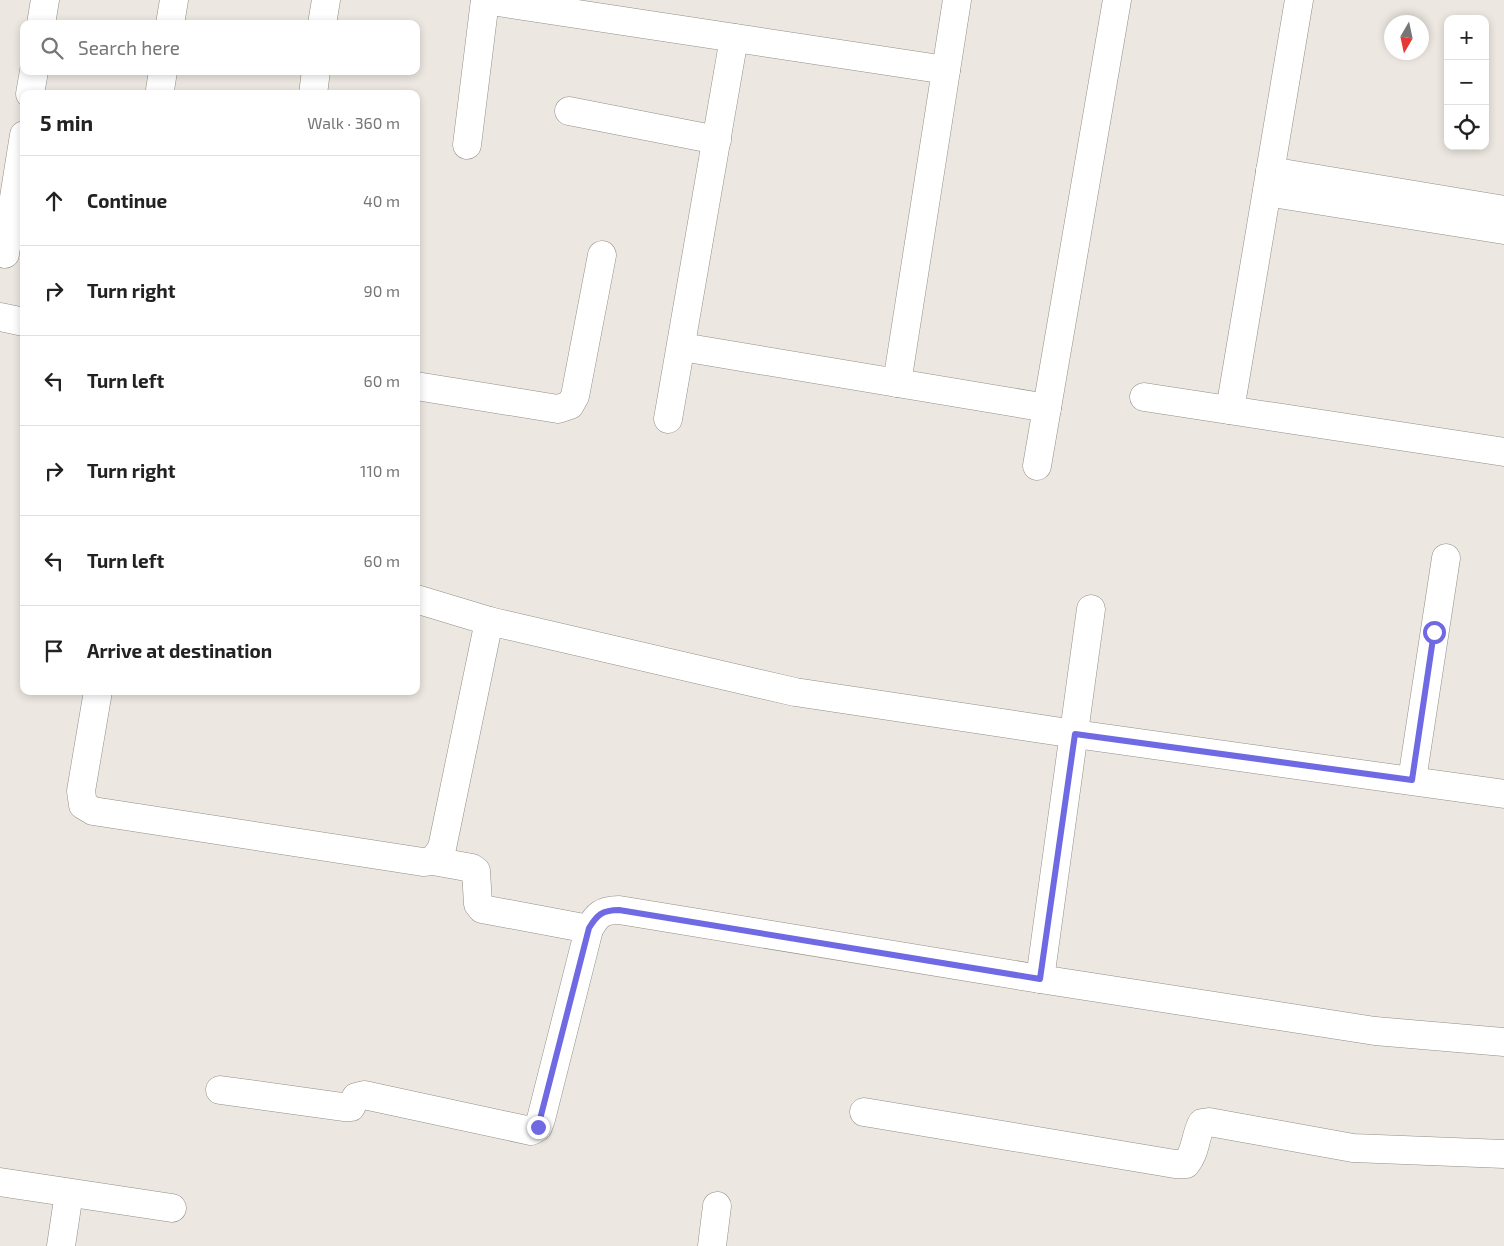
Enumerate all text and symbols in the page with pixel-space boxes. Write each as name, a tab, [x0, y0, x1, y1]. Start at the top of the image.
north arrow	[1384, 15, 1429, 60]
map controls	[1444, 15, 1489, 150]
button: +	[1444, 15, 1489, 60]
search box	[20, 20, 420, 75]
icon: search	[38, 34, 66, 62]
text: Search here	[78, 36, 180, 59]
button: −	[1444, 60, 1489, 105]
button: locate	[1444, 105, 1489, 150]
text: 5 min	[40, 110, 93, 135]
text: Walk · 360 m	[307, 113, 400, 132]
icon: ahead	[40, 187, 68, 215]
text: Continue	[87, 189, 167, 212]
text: 40 m	[363, 191, 400, 210]
icon: right	[40, 277, 68, 305]
text: Turn right	[87, 279, 175, 302]
text: 90 m	[364, 281, 400, 300]
icon: left	[40, 367, 68, 395]
text: Turn left	[87, 369, 164, 392]
text: 60 m	[364, 371, 400, 390]
icon: right	[40, 457, 68, 485]
text: Turn right	[87, 459, 175, 482]
text: 110 m	[360, 461, 400, 480]
icon: left	[40, 547, 68, 575]
text: Turn left	[87, 549, 164, 572]
text: 60 m	[364, 551, 400, 570]
route start	[1423, 621, 1446, 644]
icon: arrive	[40, 637, 68, 665]
text: Arrive at destination	[87, 639, 272, 662]
route end	[527, 1116, 550, 1139]

